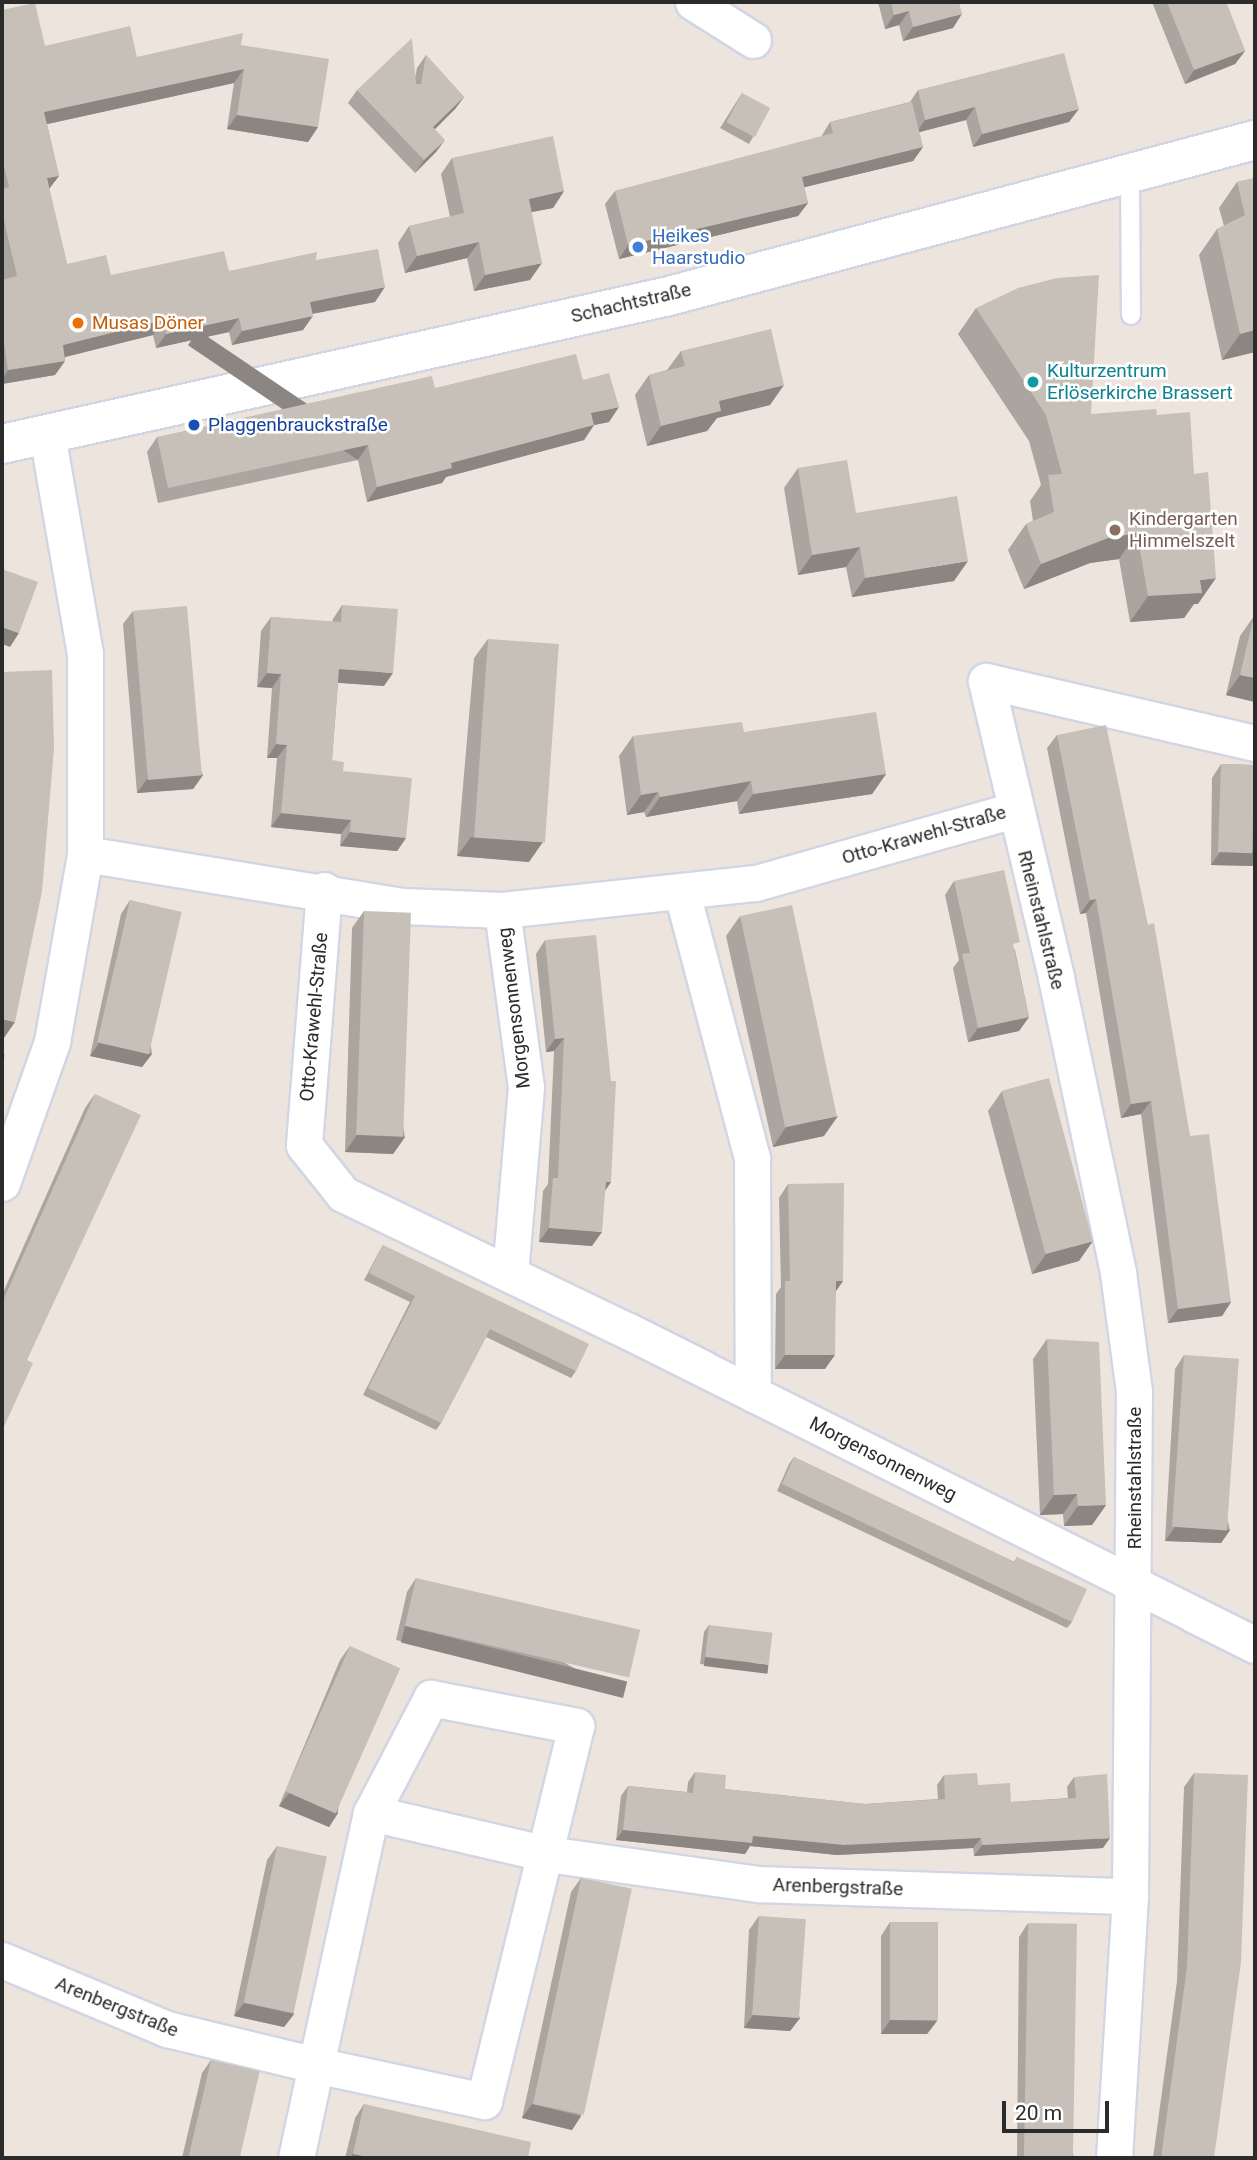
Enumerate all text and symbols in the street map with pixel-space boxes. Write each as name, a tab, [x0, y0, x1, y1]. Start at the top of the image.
place label: Heikes Haarstudio	[652, 225, 745, 269]
marker: Heikes Haarstudio	[630, 239, 646, 255]
street label: Schachtstraße	[569, 278, 693, 328]
place label: Musas Döner	[92, 312, 204, 334]
marker: Musas Döner	[70, 315, 86, 331]
place label: Kulturzentrum Erlöserkirche Brassert	[1047, 360, 1233, 404]
marker: Kulturzentrum Erlöserkirche Brassert	[1025, 374, 1041, 390]
place label: Plaggenbrauckstraße	[208, 414, 388, 436]
marker: Plaggenbrauckstraße	[186, 417, 202, 433]
place label: Kindergarten Himmelszelt	[1129, 508, 1238, 552]
marker: Kindergarten Himmelszelt	[1107, 522, 1123, 538]
street label: Otto-Krawehl-Straße	[839, 801, 1009, 869]
street label: Rheinstahlstraße	[1013, 848, 1069, 992]
street label: Morgensonnenweg	[493, 926, 535, 1090]
street label: Otto-Krawehl-Straße	[295, 931, 333, 1103]
street label: Rheinstahlstraße	[1124, 1407, 1146, 1549]
street label: Morgensonnenweg	[806, 1412, 960, 1506]
street label: Arenbergstraße	[772, 1873, 904, 1901]
street label: Arenbergstraße	[52, 1972, 182, 2042]
scale bar	[1005, 2086, 1112, 2130]
text: 20 m	[1015, 2101, 1062, 2125]

